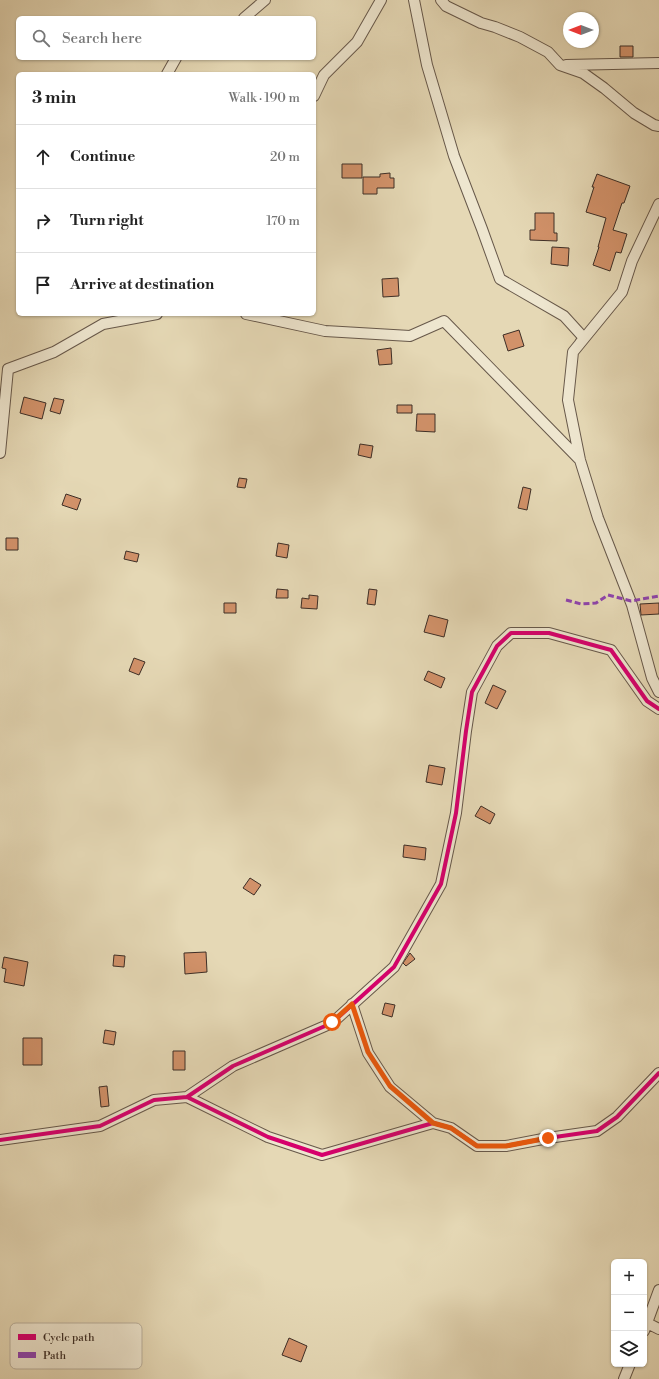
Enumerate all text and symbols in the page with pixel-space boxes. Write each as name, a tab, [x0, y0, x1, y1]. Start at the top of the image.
north arrow	[563, 12, 599, 48]
search box	[16, 16, 316, 60]
icon: search	[30, 27, 52, 49]
text: Search here	[62, 29, 142, 48]
text: 3 min	[32, 87, 76, 109]
text: Walk · 190 m	[229, 90, 300, 106]
icon: ahead	[32, 146, 54, 168]
text: Continue	[70, 147, 135, 166]
text: 20 m	[270, 149, 300, 165]
icon: right	[32, 210, 54, 232]
text: Turn right	[70, 211, 144, 230]
text: 170 m	[266, 213, 300, 229]
icon: arrive	[32, 274, 54, 296]
text: Arrive at destination	[70, 275, 214, 294]
route start	[323, 1013, 341, 1031]
route end	[539, 1129, 557, 1147]
map controls	[611, 1259, 647, 1367]
button: +	[611, 1259, 647, 1295]
button: −	[611, 1295, 647, 1331]
legend	[10, 1323, 142, 1369]
text: Cycle path	[43, 1331, 95, 1345]
button: layers	[611, 1331, 647, 1367]
text: Path	[43, 1349, 67, 1363]

